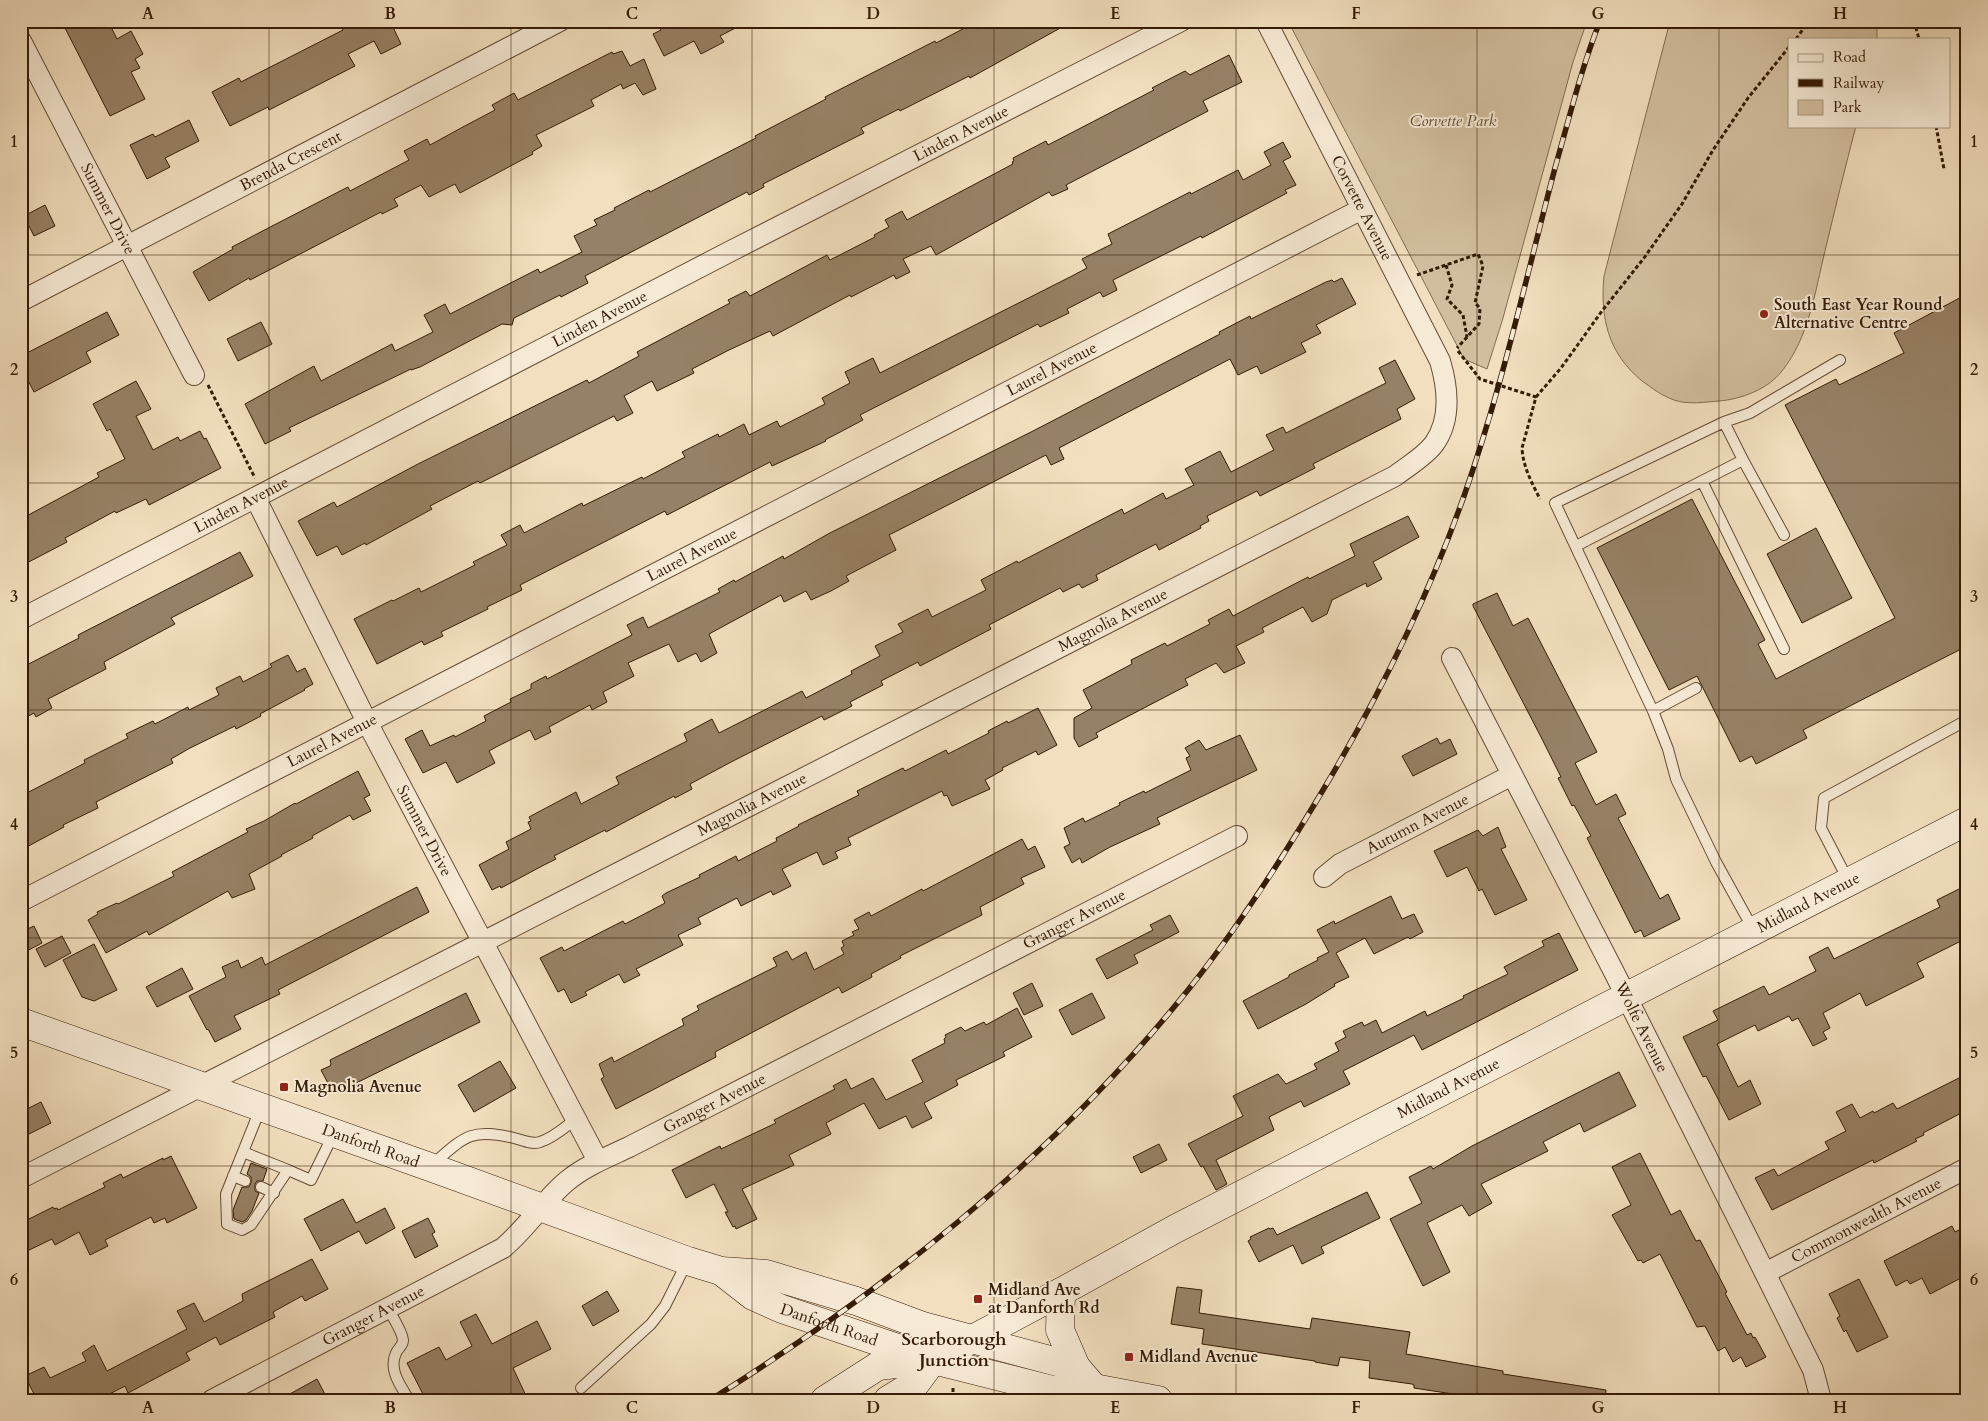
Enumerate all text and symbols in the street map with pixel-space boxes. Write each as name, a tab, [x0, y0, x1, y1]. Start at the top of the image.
text: A	[142, 3, 154, 25]
text: B	[384, 3, 396, 25]
text: C	[626, 3, 638, 25]
text: D	[866, 3, 880, 25]
text: E	[1110, 3, 1120, 25]
text: F	[1351, 3, 1361, 25]
text: G	[1591, 3, 1605, 25]
text: H	[1833, 3, 1847, 25]
legend	[1788, 38, 1950, 128]
text: Road	[1833, 47, 1866, 67]
text: Railway	[1833, 73, 1884, 93]
text: Park	[1833, 97, 1862, 117]
street label: Linden Avenue	[910, 100, 1012, 167]
park label: Corvette Park	[1410, 110, 1496, 132]
street label: Brenda Crescent	[236, 125, 346, 196]
text: 1	[10, 131, 18, 153]
text: 1	[1970, 131, 1978, 153]
street label: Corvette Avenue	[1326, 151, 1398, 265]
street label: Summer Drive	[75, 159, 141, 258]
street label: Linden Avenue	[548, 285, 651, 353]
place label: South East Year Round Alternative Centre	[1774, 294, 1942, 334]
marker: South East Year Round Alternative Centre	[1758, 308, 1770, 320]
street label: Laurel Avenue	[1003, 337, 1101, 401]
text: 2	[10, 359, 18, 381]
text: 2	[1970, 359, 1978, 381]
street label: Linden Avenue	[190, 471, 293, 539]
street label: Laurel Avenue	[643, 522, 741, 587]
street label: Magnolia Avenue	[1054, 583, 1171, 657]
text: 3	[10, 586, 18, 608]
text: 3	[1970, 586, 1978, 608]
street label: Laurel Avenue	[283, 708, 381, 773]
street label: Magnolia Avenue	[693, 767, 811, 842]
street label: Summer Drive	[391, 781, 457, 880]
street label: Autumn Avenue	[1362, 788, 1473, 860]
text: 4	[10, 814, 18, 836]
text: 4	[1970, 814, 1978, 836]
street label: Midland Avenue	[1753, 867, 1864, 938]
street label: Granger Avenue	[1019, 884, 1129, 955]
street label: Wolfe Avenue	[1609, 977, 1674, 1076]
text: 5	[10, 1042, 18, 1064]
text: 5	[1970, 1042, 1978, 1064]
street label: Midland Avenue	[1393, 1053, 1504, 1124]
street label: Granger Avenue	[659, 1068, 770, 1139]
place label: Magnolia Avenue	[294, 1076, 422, 1098]
marker: Magnolia Avenue	[278, 1081, 290, 1093]
street label: Danforth Road	[319, 1119, 423, 1173]
street label: Commonwealth Avenue	[1787, 1172, 1945, 1269]
text: 6	[10, 1269, 18, 1291]
text: 6	[1970, 1269, 1978, 1291]
place label: Midland Ave at Danforth Rd	[988, 1279, 1100, 1319]
street label: Granger Avenue	[318, 1280, 428, 1352]
marker: Midland Ave at Danforth Rd	[972, 1293, 984, 1305]
street label: Danforth Road	[777, 1298, 881, 1352]
district label: Scarborough Junction	[901, 1327, 1007, 1373]
place label: Midland Avenue	[1139, 1346, 1258, 1368]
marker: Midland Avenue	[1123, 1351, 1135, 1363]
text: A	[142, 1397, 154, 1419]
text: B	[384, 1397, 396, 1419]
text: C	[626, 1397, 638, 1419]
text: D	[866, 1397, 880, 1419]
text: E	[1110, 1397, 1120, 1419]
text: F	[1351, 1397, 1361, 1419]
text: G	[1591, 1397, 1605, 1419]
text: H	[1833, 1397, 1847, 1419]

